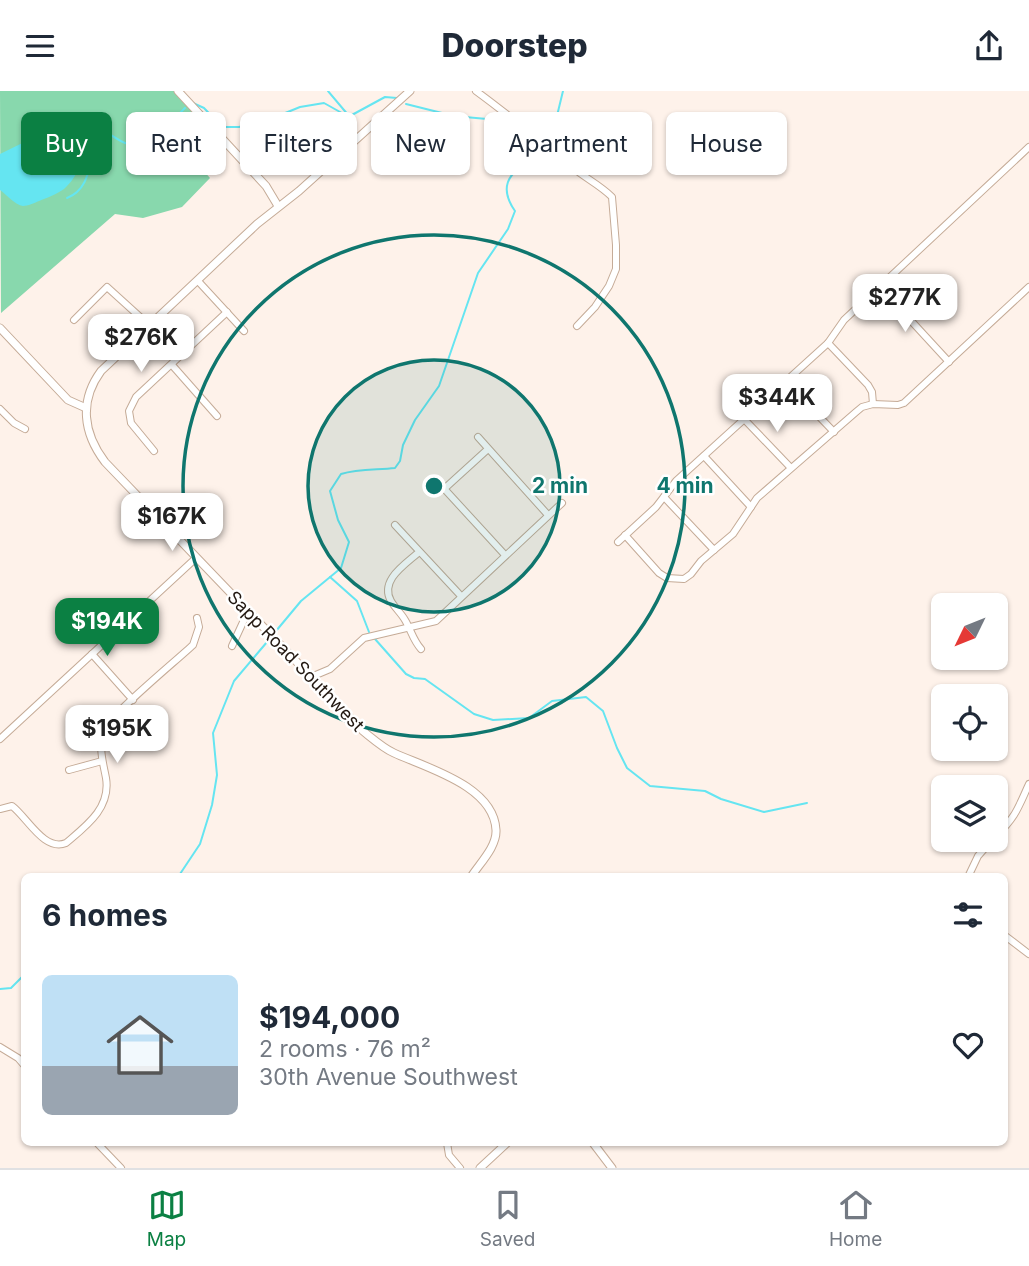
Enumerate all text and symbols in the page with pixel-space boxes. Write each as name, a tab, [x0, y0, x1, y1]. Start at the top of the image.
text: Doorstep	[441, 26, 588, 65]
icon: menu	[21, 27, 59, 65]
icon: share	[970, 27, 1008, 65]
chip: Buy	[21, 112, 112, 175]
chip: Rent	[126, 112, 226, 175]
chip: Filters	[240, 112, 357, 175]
chip: New	[371, 112, 470, 175]
chip: Apartment	[484, 112, 652, 175]
chip: House	[666, 112, 787, 175]
pin: $277K	[856, 275, 954, 334]
text: $277K	[868, 283, 942, 311]
pin: $276K	[92, 315, 190, 374]
text: $276K	[104, 323, 178, 351]
pin: $344K	[728, 375, 826, 434]
text: $344K	[738, 383, 816, 411]
text: 2 min	[532, 473, 588, 498]
text: 4 min	[656, 473, 714, 498]
centre of rings	[422, 474, 446, 498]
pin: $167K	[123, 493, 221, 553]
text: $167K	[137, 502, 207, 530]
street label: Sapp Road Southwest	[223, 586, 369, 736]
north arrow	[931, 593, 1008, 670]
map controls	[931, 593, 1008, 852]
pin: $194K	[58, 599, 156, 658]
text: $194K	[71, 607, 143, 635]
button: locate	[931, 684, 1008, 761]
pin: $195K	[68, 705, 166, 765]
text: $195K	[81, 714, 153, 742]
button: layers	[931, 775, 1008, 852]
icon: filters	[949, 896, 987, 934]
text: 6 homes	[42, 897, 168, 933]
text: $194,000	[259, 999, 400, 1035]
icon: home	[98, 1003, 182, 1087]
icon: heart	[949, 1026, 987, 1064]
text: 2 rooms · 76 m²	[259, 1035, 431, 1063]
text: 30th Avenue Southwest	[259, 1063, 518, 1091]
tab: Map	[147, 1186, 186, 1251]
tab: Saved	[480, 1186, 535, 1251]
tab: Home	[829, 1186, 882, 1251]

